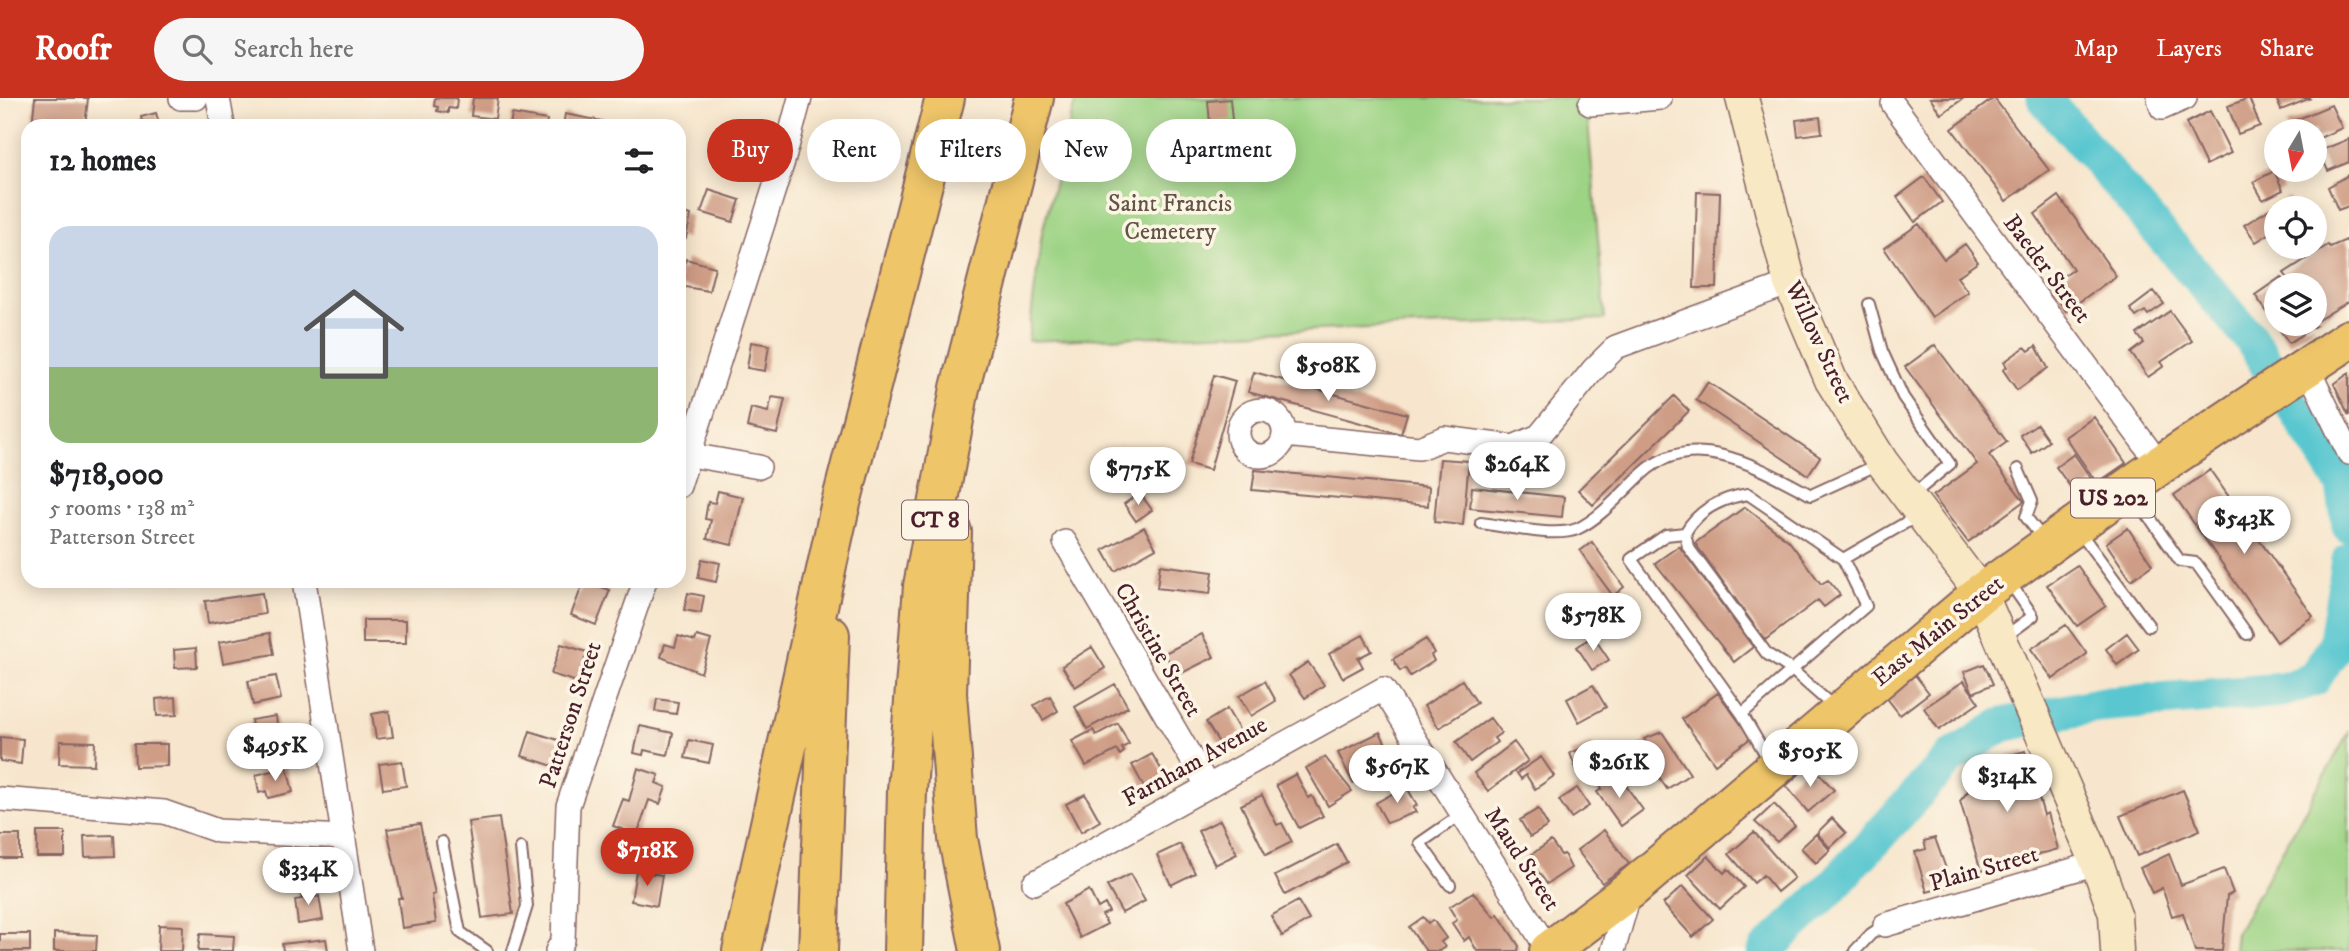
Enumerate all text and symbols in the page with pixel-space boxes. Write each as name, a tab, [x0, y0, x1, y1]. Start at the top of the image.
search box	[154, 18, 644, 81]
text: Roofr	[35, 29, 112, 70]
icon: search	[178, 30, 216, 68]
text: Search here	[234, 33, 354, 66]
text: Map	[2074, 34, 2118, 64]
text: Layers	[2156, 34, 2222, 64]
text: Share	[2260, 34, 2314, 64]
chip: Buy	[707, 119, 793, 182]
chip: Rent	[807, 119, 901, 182]
chip: Filters	[915, 119, 1026, 182]
chip: New	[1040, 119, 1132, 182]
chip: Apartment	[1146, 119, 1296, 182]
north arrow	[2264, 119, 2328, 182]
map controls	[2264, 119, 2327, 336]
icon: filters	[620, 142, 658, 180]
text: 12 homes	[49, 143, 156, 180]
park label: Saint Francis Cemetery	[1108, 189, 1232, 247]
button: locate	[2264, 196, 2327, 259]
street label: Baeder Street	[1996, 209, 2098, 329]
icon: home	[291, 271, 417, 397]
button: layers	[2264, 273, 2327, 336]
street label: Willow Street	[1777, 275, 1860, 408]
pin: $508K	[1279, 344, 1377, 403]
text: $508K	[1296, 351, 1360, 380]
pin: $264K	[1468, 442, 1566, 502]
pin: $775K	[1089, 448, 1187, 507]
text: $264K	[1484, 450, 1550, 479]
text: $775K	[1106, 455, 1170, 484]
text: $718,000	[49, 457, 164, 494]
road number: US 202	[2071, 478, 2155, 518]
text: 5 rooms · 138 m²	[49, 494, 194, 523]
pin: $543K	[2195, 496, 2293, 556]
road number: CT 8	[902, 500, 968, 540]
text: $543K	[2214, 504, 2274, 533]
text: Patterson Street	[49, 523, 195, 552]
street label: East Main Street	[1866, 569, 2010, 693]
street label: Christine Street	[1108, 578, 1209, 723]
pin: $578K	[1544, 594, 1642, 653]
text: $578K	[1561, 601, 1625, 630]
street label: Patterson Street	[533, 638, 609, 792]
street label: Farnham Avenue	[1117, 710, 1273, 814]
pin: $495K	[226, 724, 324, 783]
pin: $505K	[1761, 730, 1859, 789]
text: $495K	[243, 731, 307, 760]
text: $505K	[1778, 737, 1842, 766]
pin: $261K	[1570, 740, 1668, 800]
pin: $567K	[1348, 746, 1446, 805]
text: $261K	[1589, 748, 1649, 777]
text: $567K	[1365, 753, 1429, 782]
pin: $314K	[1958, 754, 2056, 814]
text: $314K	[1978, 762, 2036, 791]
street label: Maud Street	[1477, 802, 1567, 917]
pin: $718K	[598, 828, 696, 888]
text: $718K	[617, 836, 677, 865]
street label: Plain Street	[1926, 839, 2042, 899]
pin: $334K	[259, 848, 357, 907]
text: $334K	[278, 855, 338, 884]

